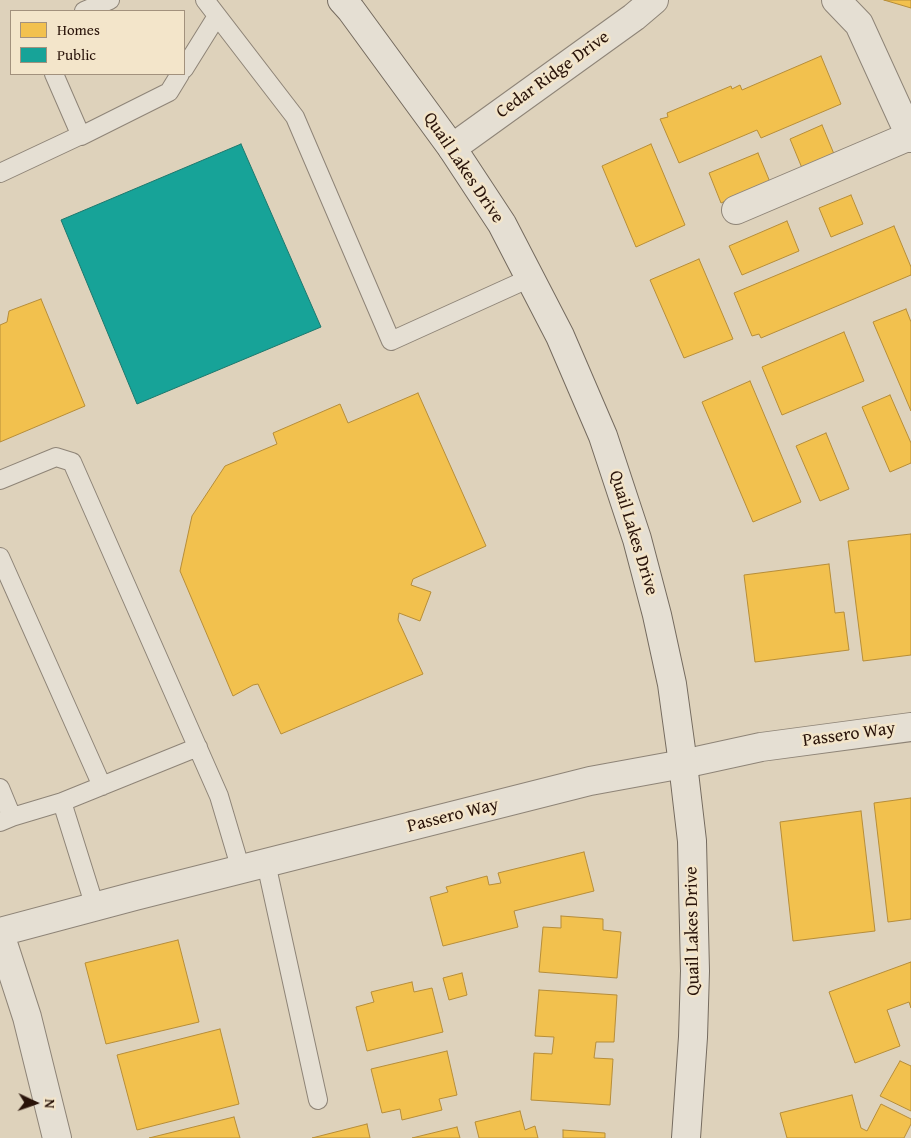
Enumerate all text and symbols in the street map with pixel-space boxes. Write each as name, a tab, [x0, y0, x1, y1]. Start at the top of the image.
legend	[10, 10, 185, 75]
text: Homes	[57, 19, 100, 40]
street label: Cedar Ridge Drive	[492, 27, 614, 123]
text: Public	[57, 44, 96, 65]
street label: Quail Lakes Drive	[418, 108, 508, 228]
street label: Quail Lakes Drive	[604, 468, 662, 598]
street label: Passero Way	[801, 718, 897, 752]
street label: Passero Way	[405, 794, 501, 838]
street label: Quail Lakes Drive	[681, 866, 705, 996]
north arrow	[10, 1078, 60, 1128]
text: N	[40, 1099, 60, 1109]

